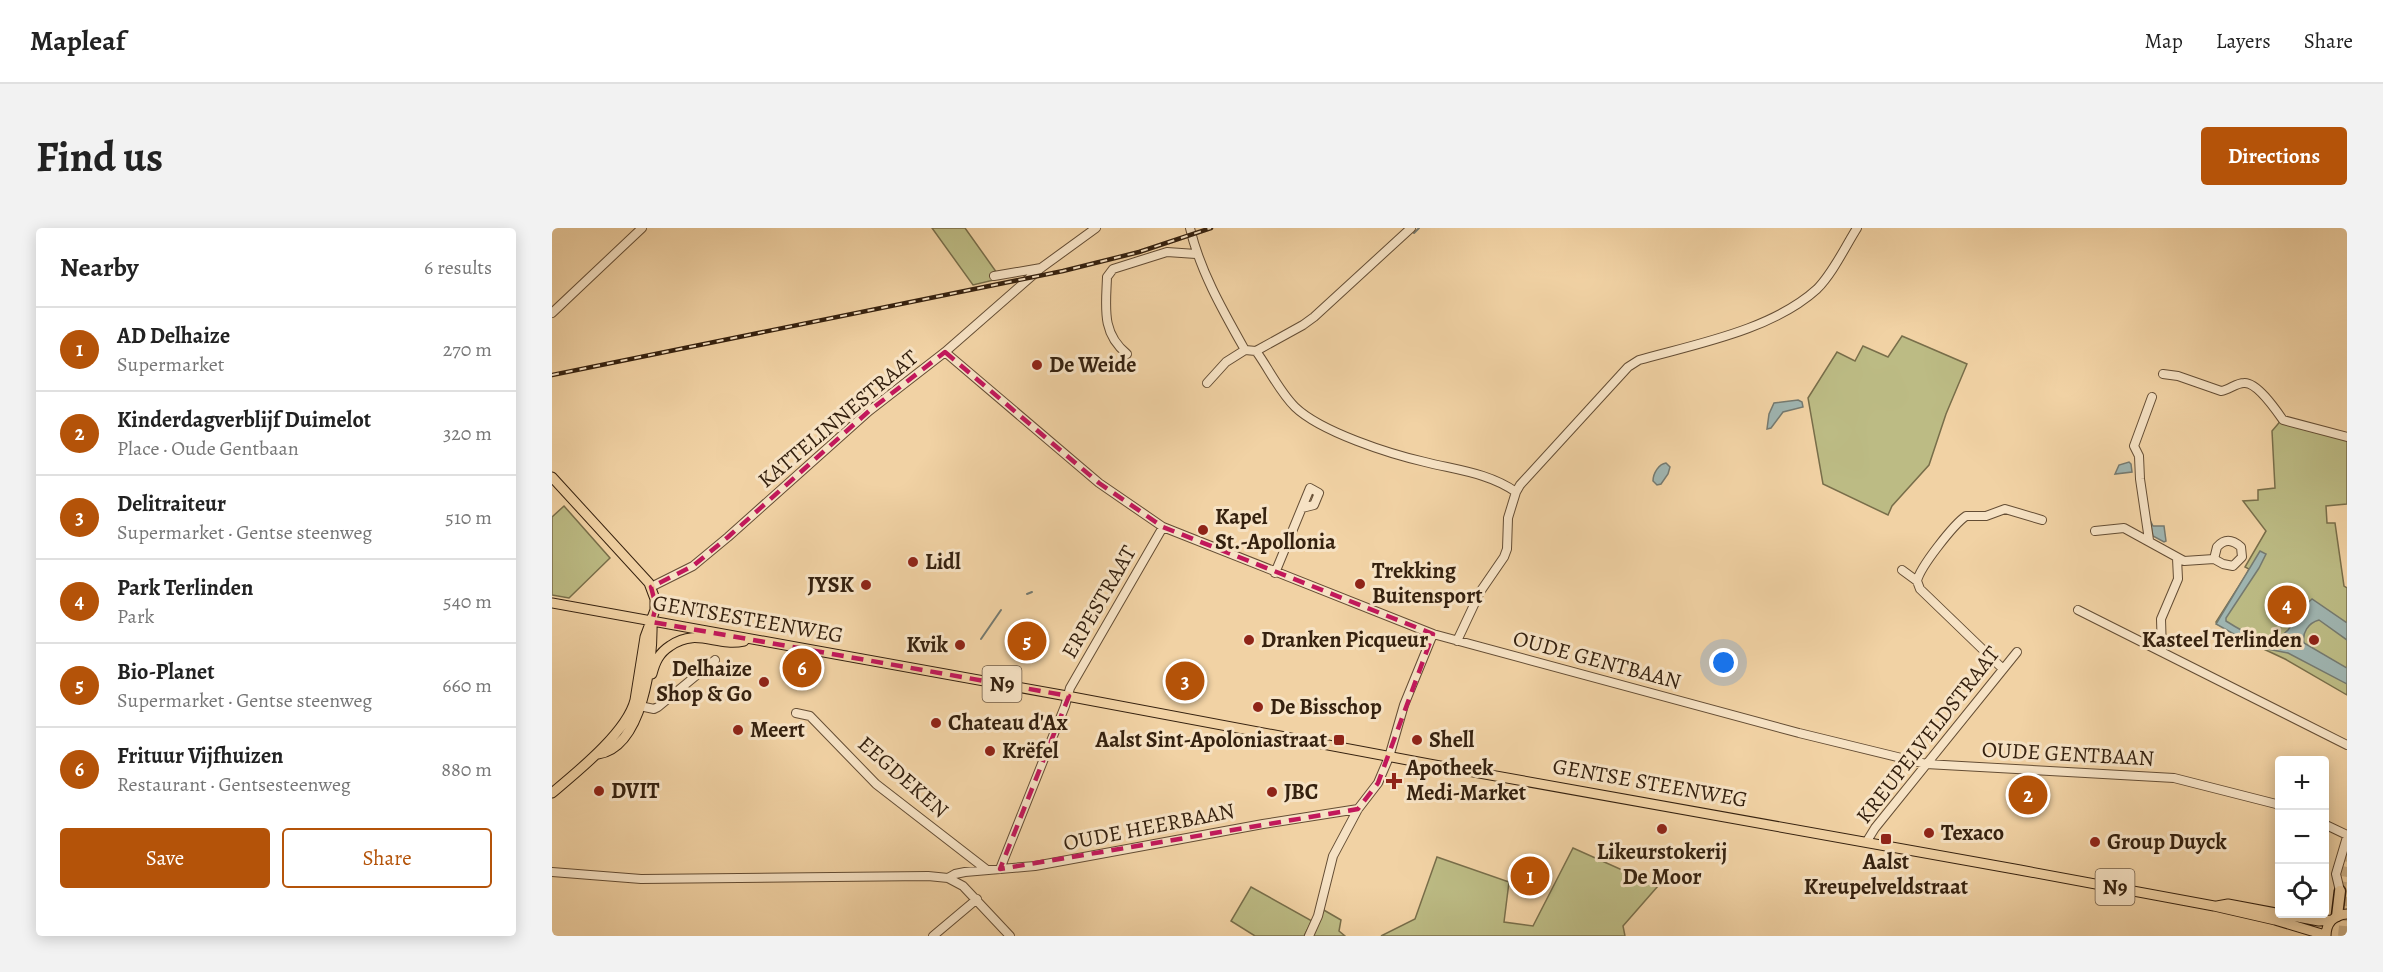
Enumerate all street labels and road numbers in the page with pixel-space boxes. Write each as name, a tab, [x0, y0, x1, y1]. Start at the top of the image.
street label: KATTELINNESTRAAT	[752, 343, 924, 495]
street label: ERPESTRAAT	[1055, 540, 1143, 664]
street label: GENTSESTEENWEG	[650, 587, 846, 651]
street label: OUDE GENTBAAN	[1510, 623, 1684, 697]
street label: KREUPELVELDSTRAAT	[1849, 640, 2007, 830]
road number: N9	[982, 666, 1022, 702]
street label: EEGDEKEN	[851, 729, 955, 825]
street label: OUDE GENTBAAN	[1981, 735, 2155, 774]
street label: GENTSE STEENWEG	[1550, 751, 1750, 815]
street label: OUDE HEERBAAN	[1061, 796, 1237, 858]
road number: N9	[2096, 869, 2134, 905]

